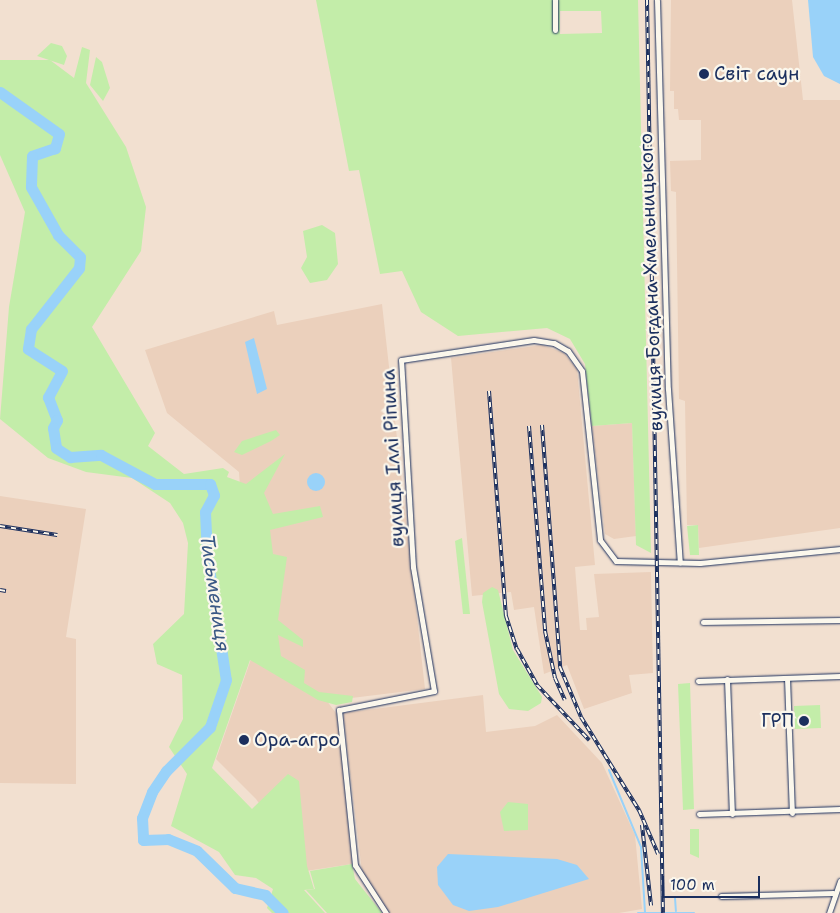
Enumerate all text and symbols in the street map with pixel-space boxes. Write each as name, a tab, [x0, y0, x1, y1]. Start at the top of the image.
place label: Світ саун	[714, 63, 799, 85]
marker: Світ саун	[698, 68, 710, 80]
street label: вулиця Богдана Хмельницького	[634, 132, 668, 432]
street label: вулиця Іллі Ріпина	[377, 368, 409, 548]
water label: Тисьмениця	[195, 533, 235, 653]
place label: ГРП	[761, 710, 794, 732]
marker: ГРП	[798, 715, 810, 727]
place label: Ора-агро	[254, 729, 340, 751]
marker: Ора-агро	[238, 734, 250, 746]
scale bar	[665, 866, 762, 898]
text: 100 m	[670, 875, 715, 895]

